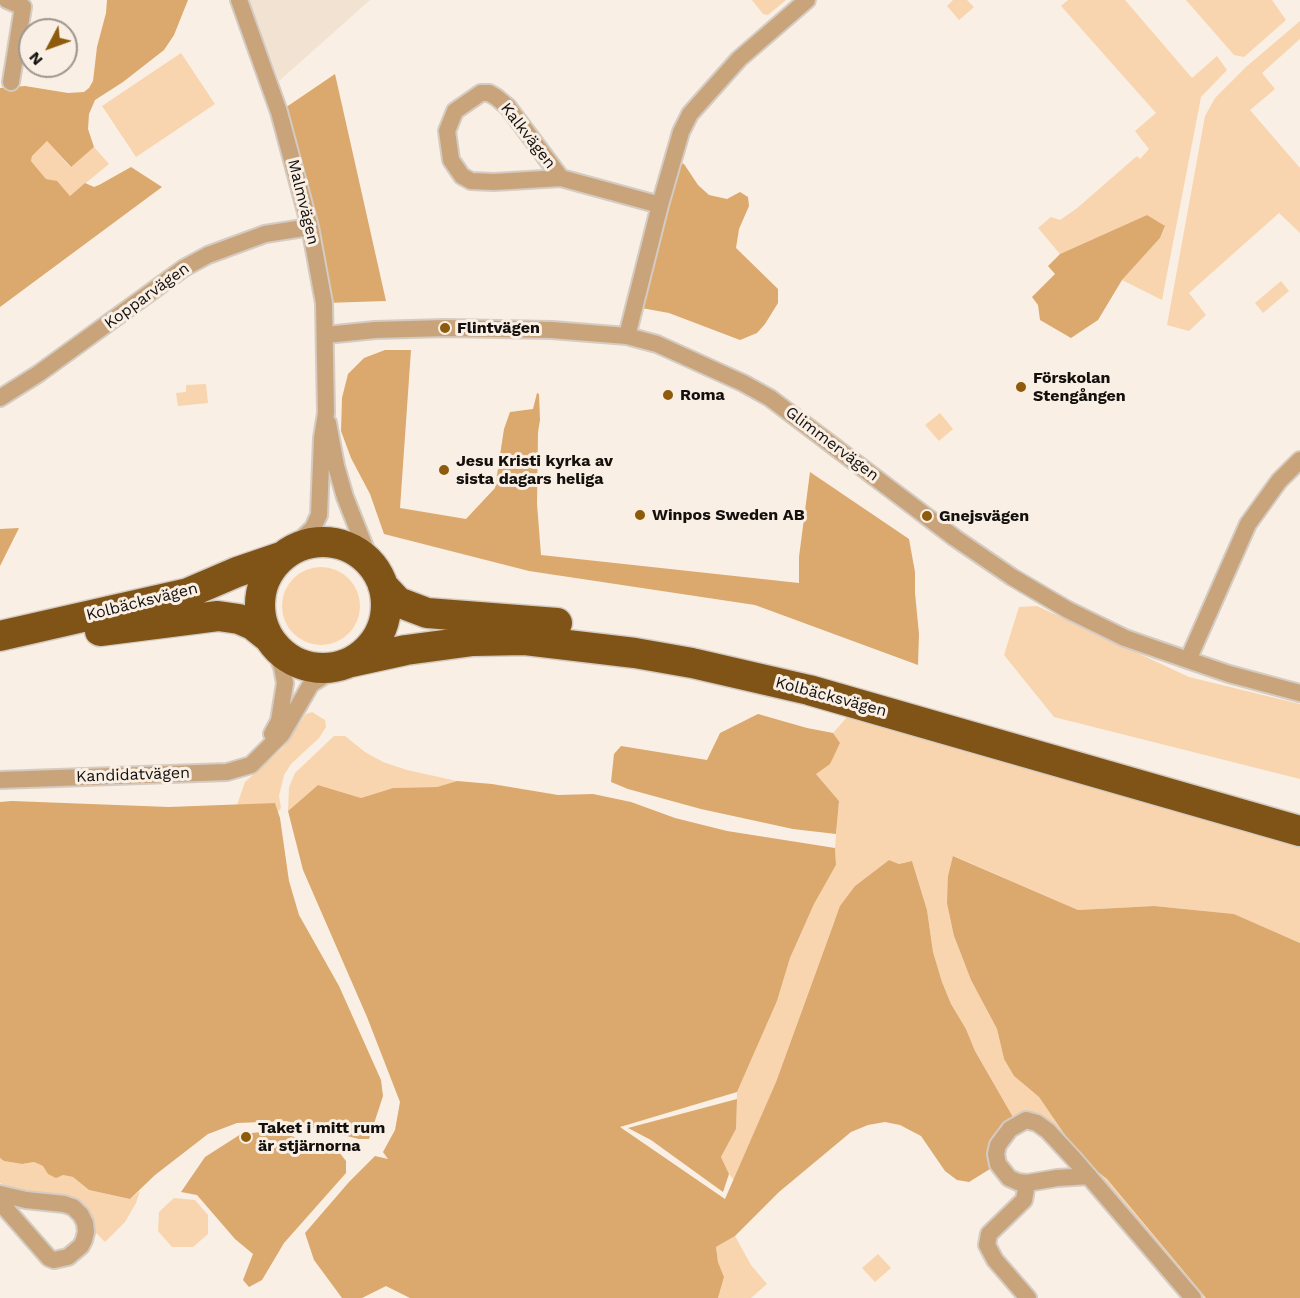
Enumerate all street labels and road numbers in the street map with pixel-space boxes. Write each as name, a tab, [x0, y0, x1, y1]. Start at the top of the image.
street label: Kalkvägen	[496, 99, 560, 173]
street label: Malmvägen	[283, 157, 323, 247]
street label: Kopparvägen	[101, 259, 193, 333]
street label: Glimmervägen	[782, 403, 882, 485]
street label: Kolbäcksvägen	[84, 579, 200, 625]
street label: Kolbäcksvägen	[773, 673, 889, 721]
street label: Kandidatvägen	[76, 763, 190, 787]

